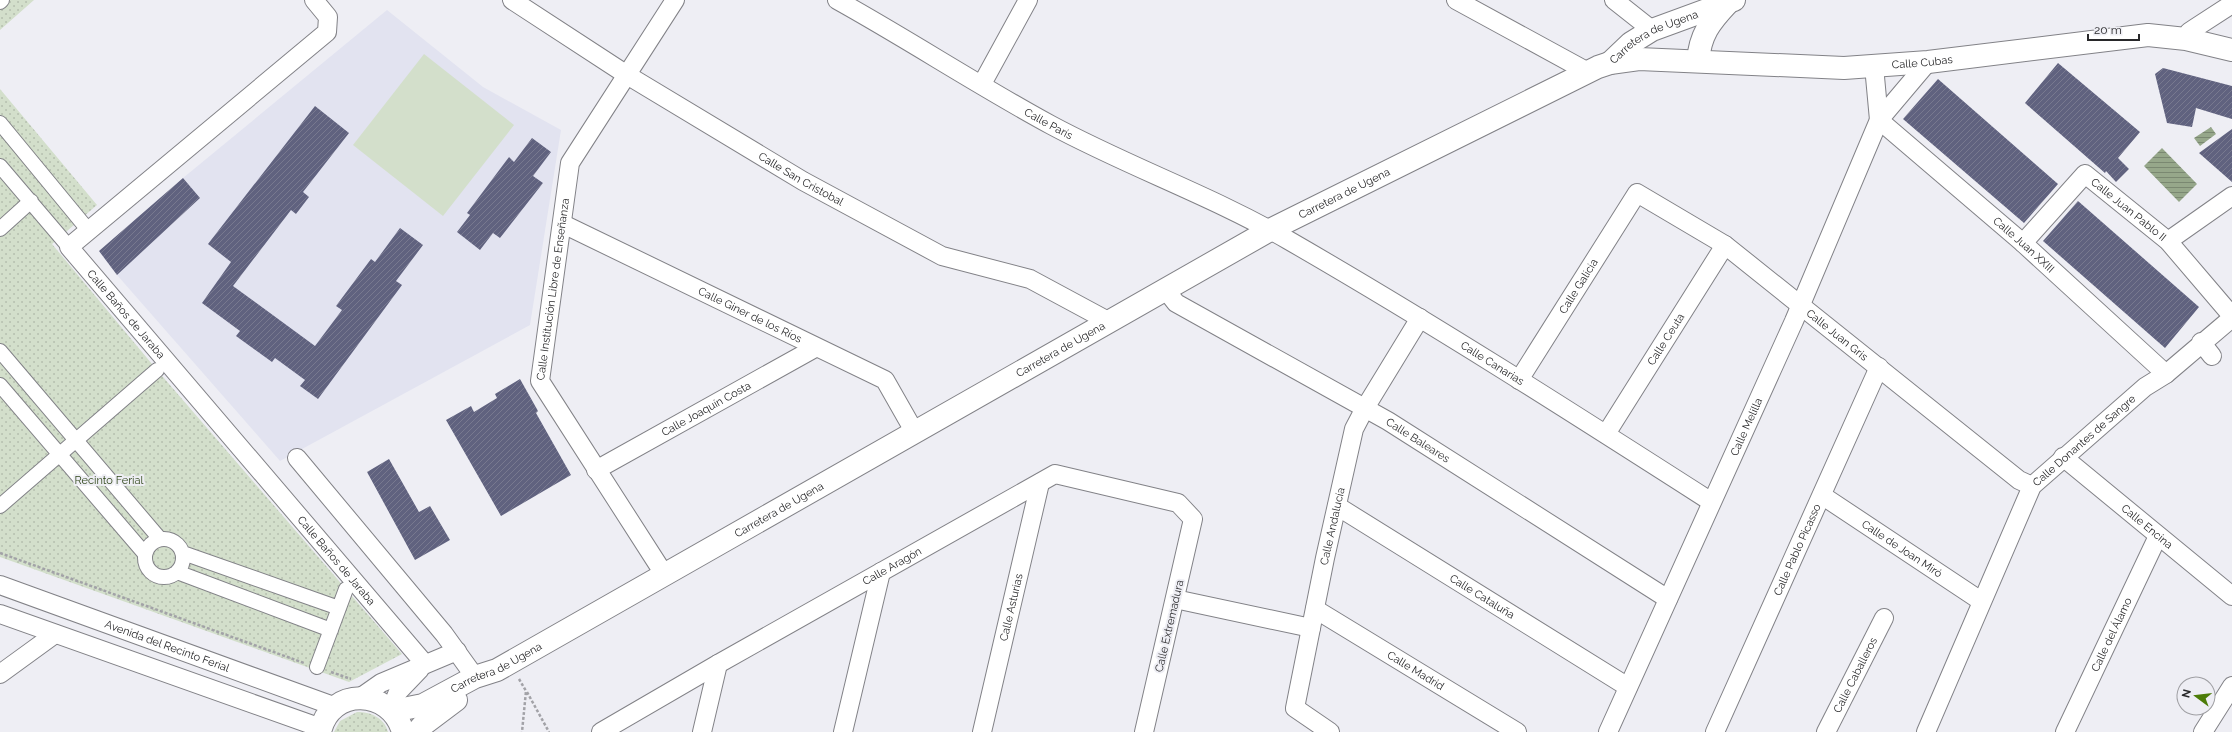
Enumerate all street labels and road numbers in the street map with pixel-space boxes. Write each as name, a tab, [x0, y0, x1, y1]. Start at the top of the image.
street label: Carretera de Ugena	[1607, 8, 1700, 67]
street label: Calle Cubas	[1891, 53, 1953, 72]
street label: Calle París	[1022, 106, 1075, 142]
street label: Calle San Cristobal	[756, 150, 846, 209]
street label: Carretera de Ugena	[1297, 165, 1392, 222]
street label: Calle Juan Pablo II	[2088, 175, 2169, 244]
street label: Calle Institución Libre de Enseñanza	[534, 197, 572, 381]
street label: Calle Juan XXIII	[1990, 214, 2057, 275]
street label: Calle Galicia	[1556, 256, 1601, 316]
street label: Calle Baños de Jaraba	[84, 267, 167, 361]
street label: Calle Giner de los Ríos	[696, 285, 804, 346]
street label: Calle Juan Gris	[1804, 307, 1870, 364]
street label: Calle Ceuta	[1645, 311, 1687, 368]
street label: Carretera de Ugena	[1014, 319, 1107, 380]
street label: Calle Canarias	[1458, 339, 1526, 388]
street label: Calle Joaquín Costa	[659, 379, 753, 439]
street label: Calle Donantes de Sangre	[2030, 392, 2139, 489]
street label: Calle Melilla	[1728, 396, 1765, 458]
street label: Calle Baleares	[1383, 415, 1452, 466]
street label: Carretera de Ugena	[732, 480, 826, 540]
street label: Calle Andalucía	[1318, 486, 1348, 566]
street label: Calle Pablo Picasso	[1771, 501, 1824, 598]
street label: Calle Encina	[2118, 502, 2175, 552]
street label: Calle Baños de Jaraba	[295, 514, 378, 608]
street label: Calle de Joan Miró	[1859, 518, 1945, 581]
street label: Calle Aragón	[860, 545, 924, 588]
street label: Calle Asturias	[997, 572, 1026, 643]
street label: Calle Cataluña	[1447, 572, 1517, 622]
street label: Calle Extremadura	[1153, 579, 1186, 673]
street label: Calle del Álamo	[2089, 595, 2135, 674]
street label: Avenida del Recinto Ferial	[103, 618, 231, 675]
street label: Calle Caballeros	[1831, 635, 1880, 715]
street label: Carretera de Ugena	[449, 640, 544, 696]
street label: Calle Madrid	[1385, 649, 1447, 693]

